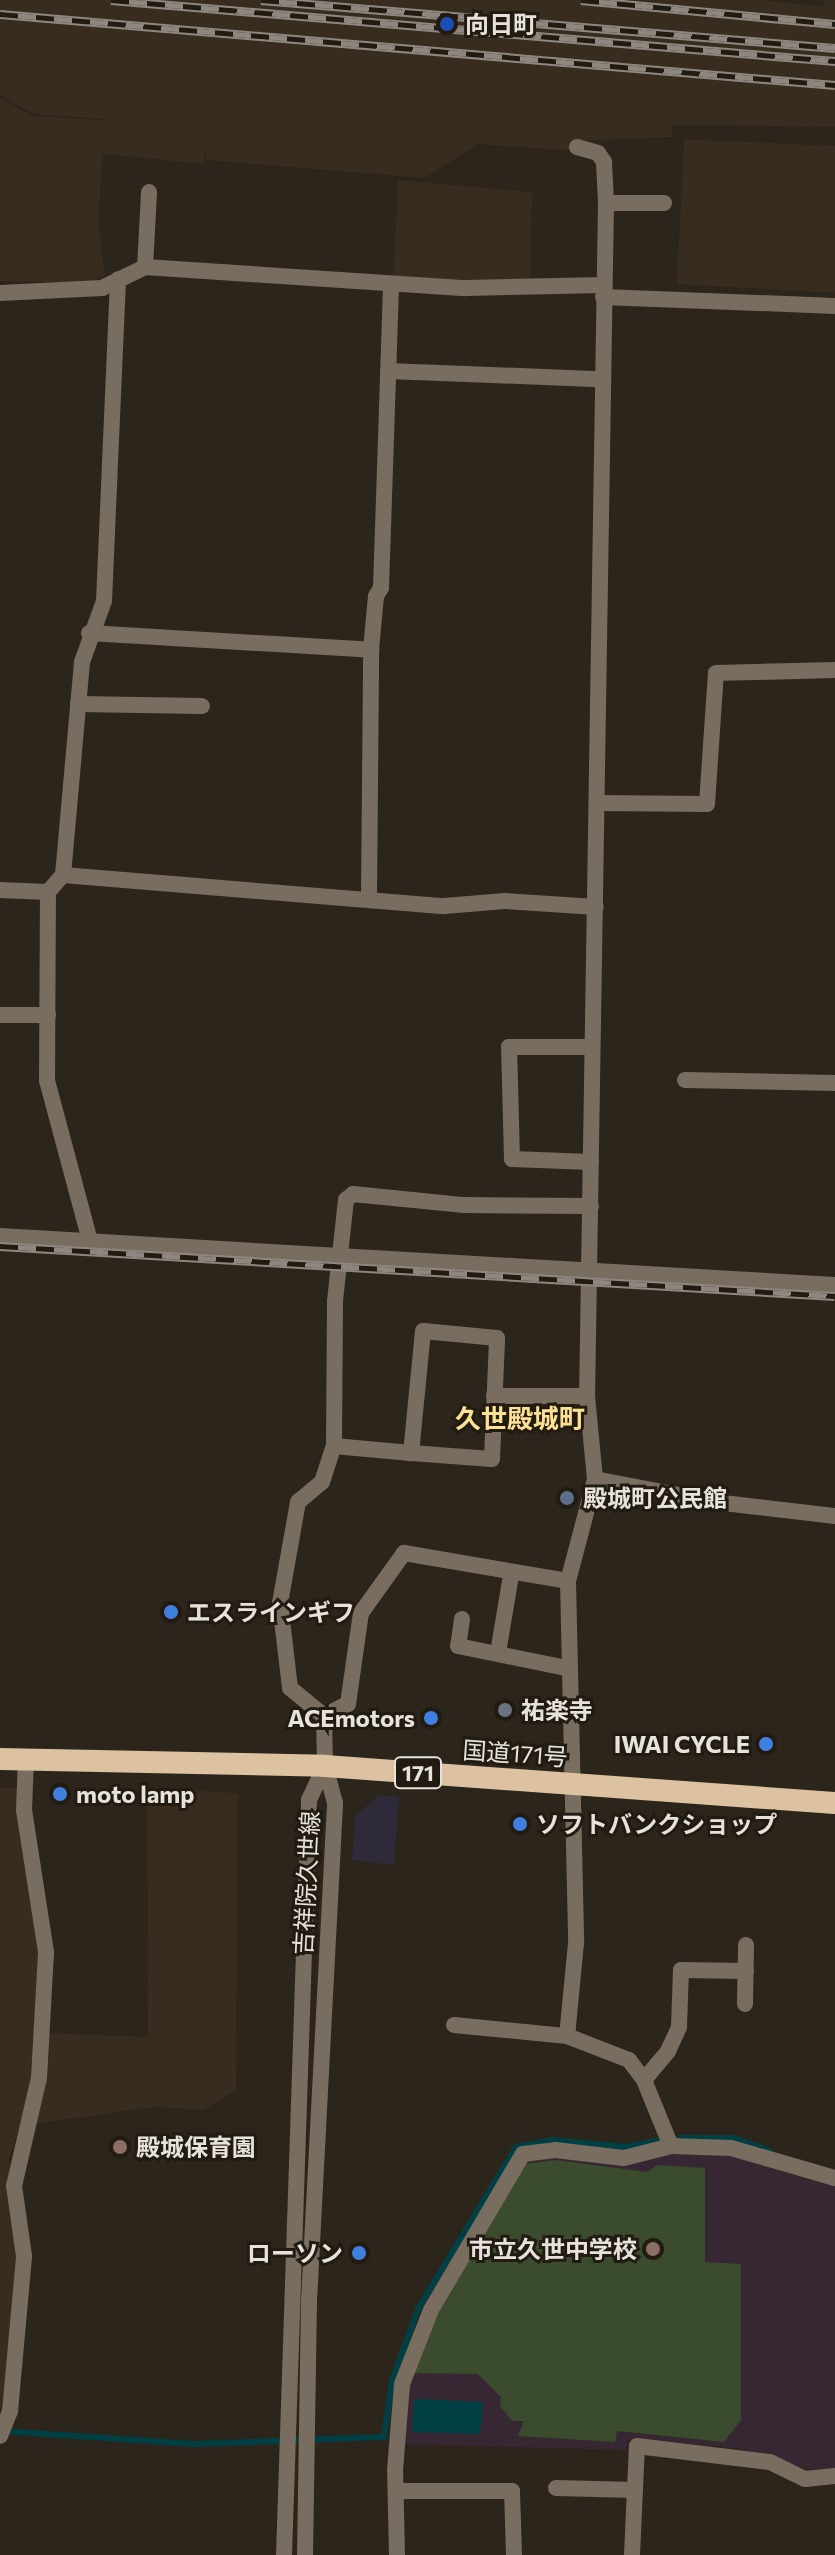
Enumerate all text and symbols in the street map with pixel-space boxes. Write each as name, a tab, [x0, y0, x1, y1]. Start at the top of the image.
place label: 向日町	[465, 10, 537, 38]
marker: 向日町	[436, 13, 458, 35]
district label: 久世殿城町	[455, 1402, 585, 1434]
place label: 殿城町公民館	[583, 1484, 727, 1512]
marker: 殿城町公民館	[558, 1489, 576, 1507]
place label: エスラインギフ	[187, 1598, 355, 1626]
marker: エスラインギフ	[162, 1603, 180, 1621]
place label: 祐楽寺	[521, 1696, 593, 1724]
marker: 祐楽寺	[496, 1701, 514, 1719]
place label: ACEmotors	[287, 1704, 415, 1732]
marker: ACEmotors	[422, 1709, 440, 1727]
place label: IWAI CYCLE	[614, 1730, 750, 1758]
street label: 国道171号	[462, 1735, 568, 1771]
marker: IWAI CYCLE	[757, 1735, 775, 1753]
road number: 171	[394, 1755, 442, 1791]
place label: moto lamp	[76, 1780, 194, 1808]
marker: moto lamp	[51, 1785, 69, 1803]
street label: 吉祥院久世線	[288, 1810, 324, 1956]
place label: ソフトバンクショップ	[536, 1810, 776, 1838]
marker: ソフトバンクショップ	[511, 1815, 529, 1833]
place label: 殿城保育園	[136, 2133, 256, 2161]
marker: 殿城保育園	[111, 2138, 129, 2156]
place label: 市立久世中学校	[469, 2235, 637, 2263]
place label: ローソン	[247, 2239, 343, 2267]
marker: 市立久世中学校	[644, 2240, 662, 2258]
marker: ローソン	[350, 2244, 368, 2262]

